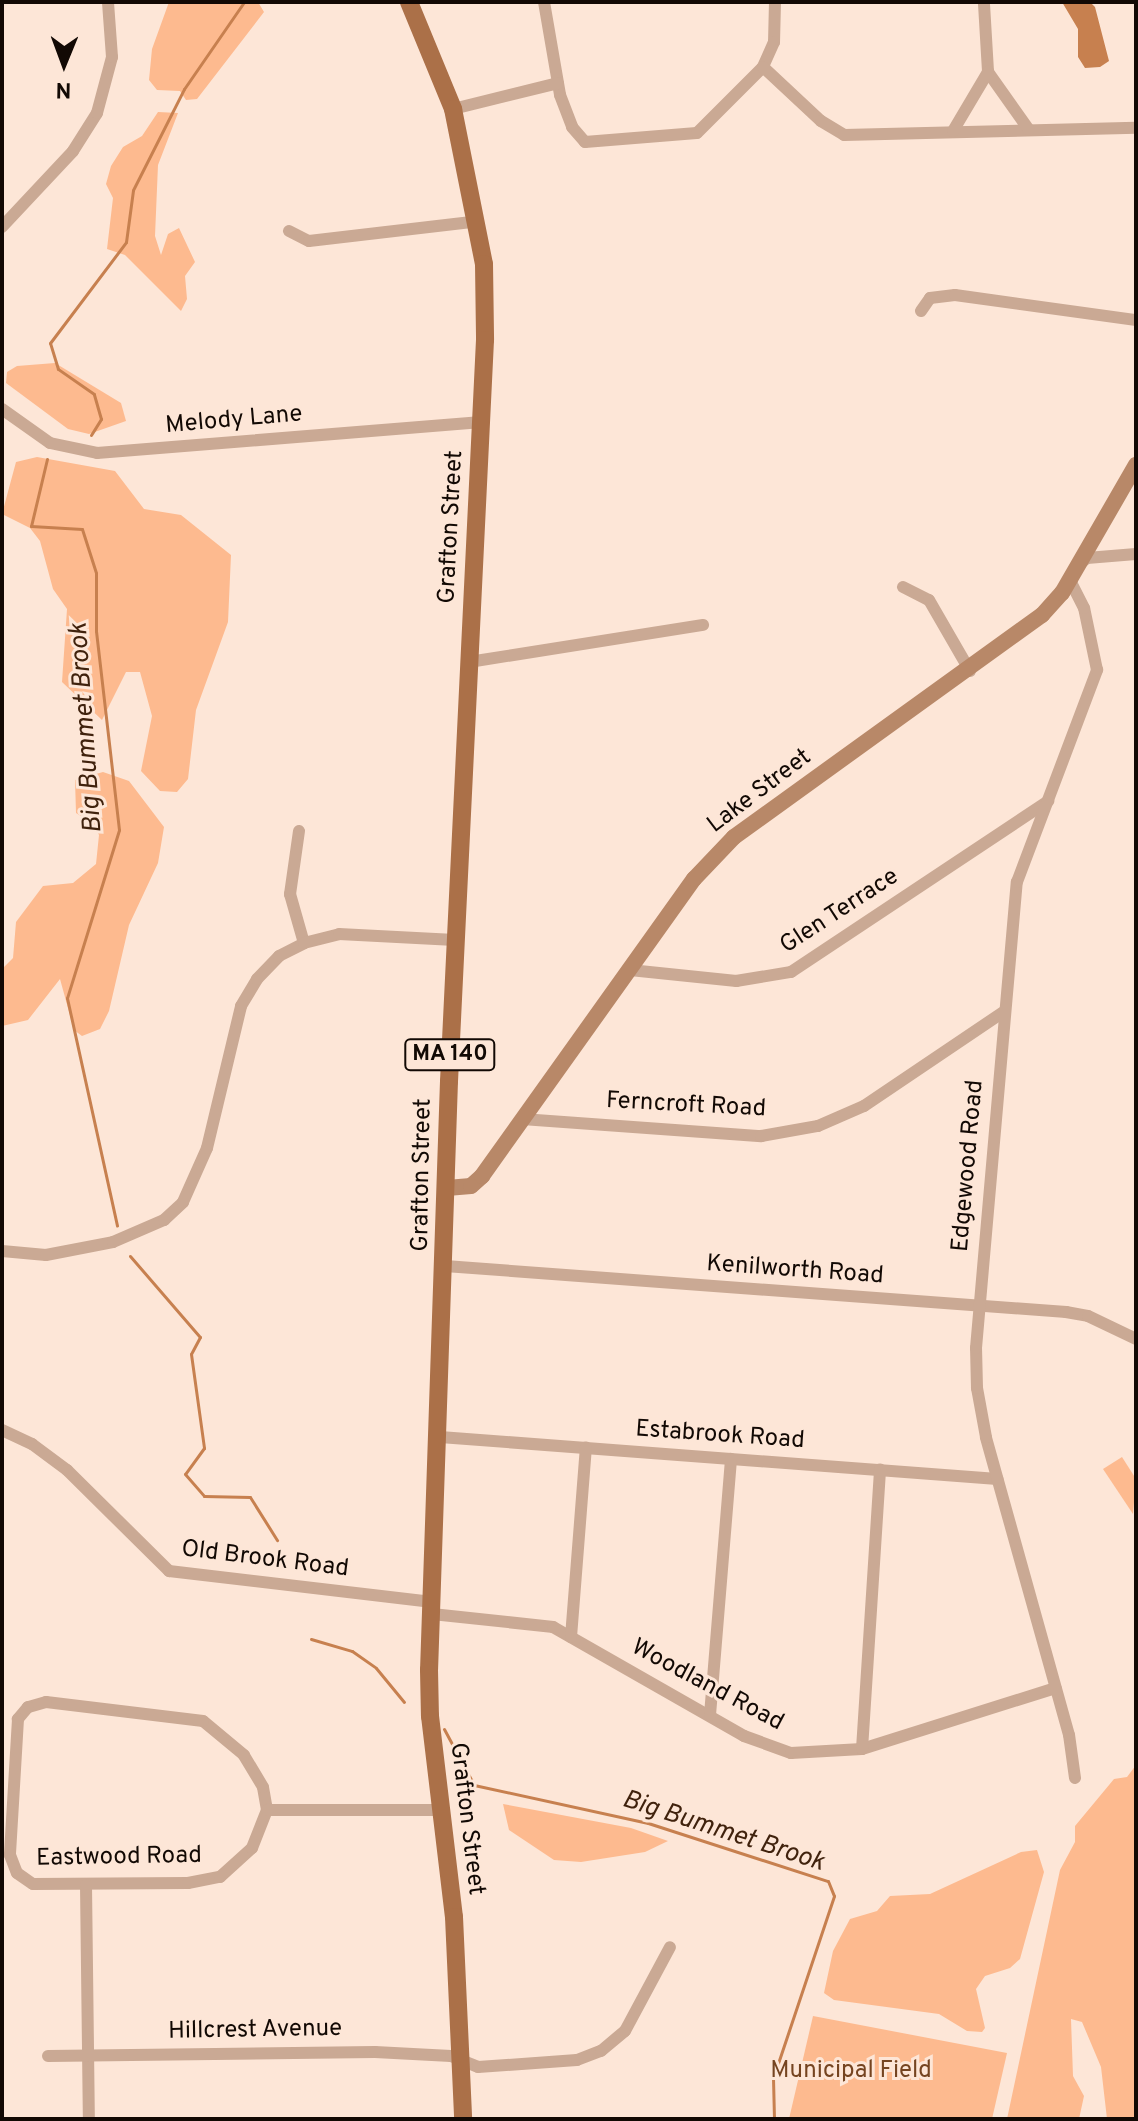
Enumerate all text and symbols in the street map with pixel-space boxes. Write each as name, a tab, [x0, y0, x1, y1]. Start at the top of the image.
north arrow	[24, 24, 104, 104]
text: N	[55, 75, 72, 102]
street label: Melody Lane	[164, 401, 304, 441]
street label: Grafton Street	[434, 450, 470, 604]
water label: Big Bummet Brook	[64, 622, 110, 834]
street label: Lake Street	[702, 744, 818, 840]
street label: Glen Terrace	[775, 863, 905, 961]
road number: MA 140	[402, 1037, 498, 1073]
street label: Edgewood Road	[947, 1079, 991, 1253]
street label: Ferncroft Road	[605, 1087, 767, 1125]
street label: Grafton Street	[407, 1098, 439, 1252]
street label: Kenilworth Road	[705, 1250, 885, 1292]
street label: Estabrook Road	[634, 1416, 806, 1456]
street label: Old Brook Road	[180, 1535, 350, 1585]
street label: Woodland Road	[626, 1634, 788, 1738]
street label: Grafton Street	[442, 1741, 490, 1897]
water label: Big Bummet Brook	[618, 1785, 828, 1879]
street label: Eastwood Road	[36, 1842, 202, 1874]
street label: Hillcrest Avenue	[167, 2015, 343, 2047]
park label: Municipal Field	[770, 2058, 932, 2086]

